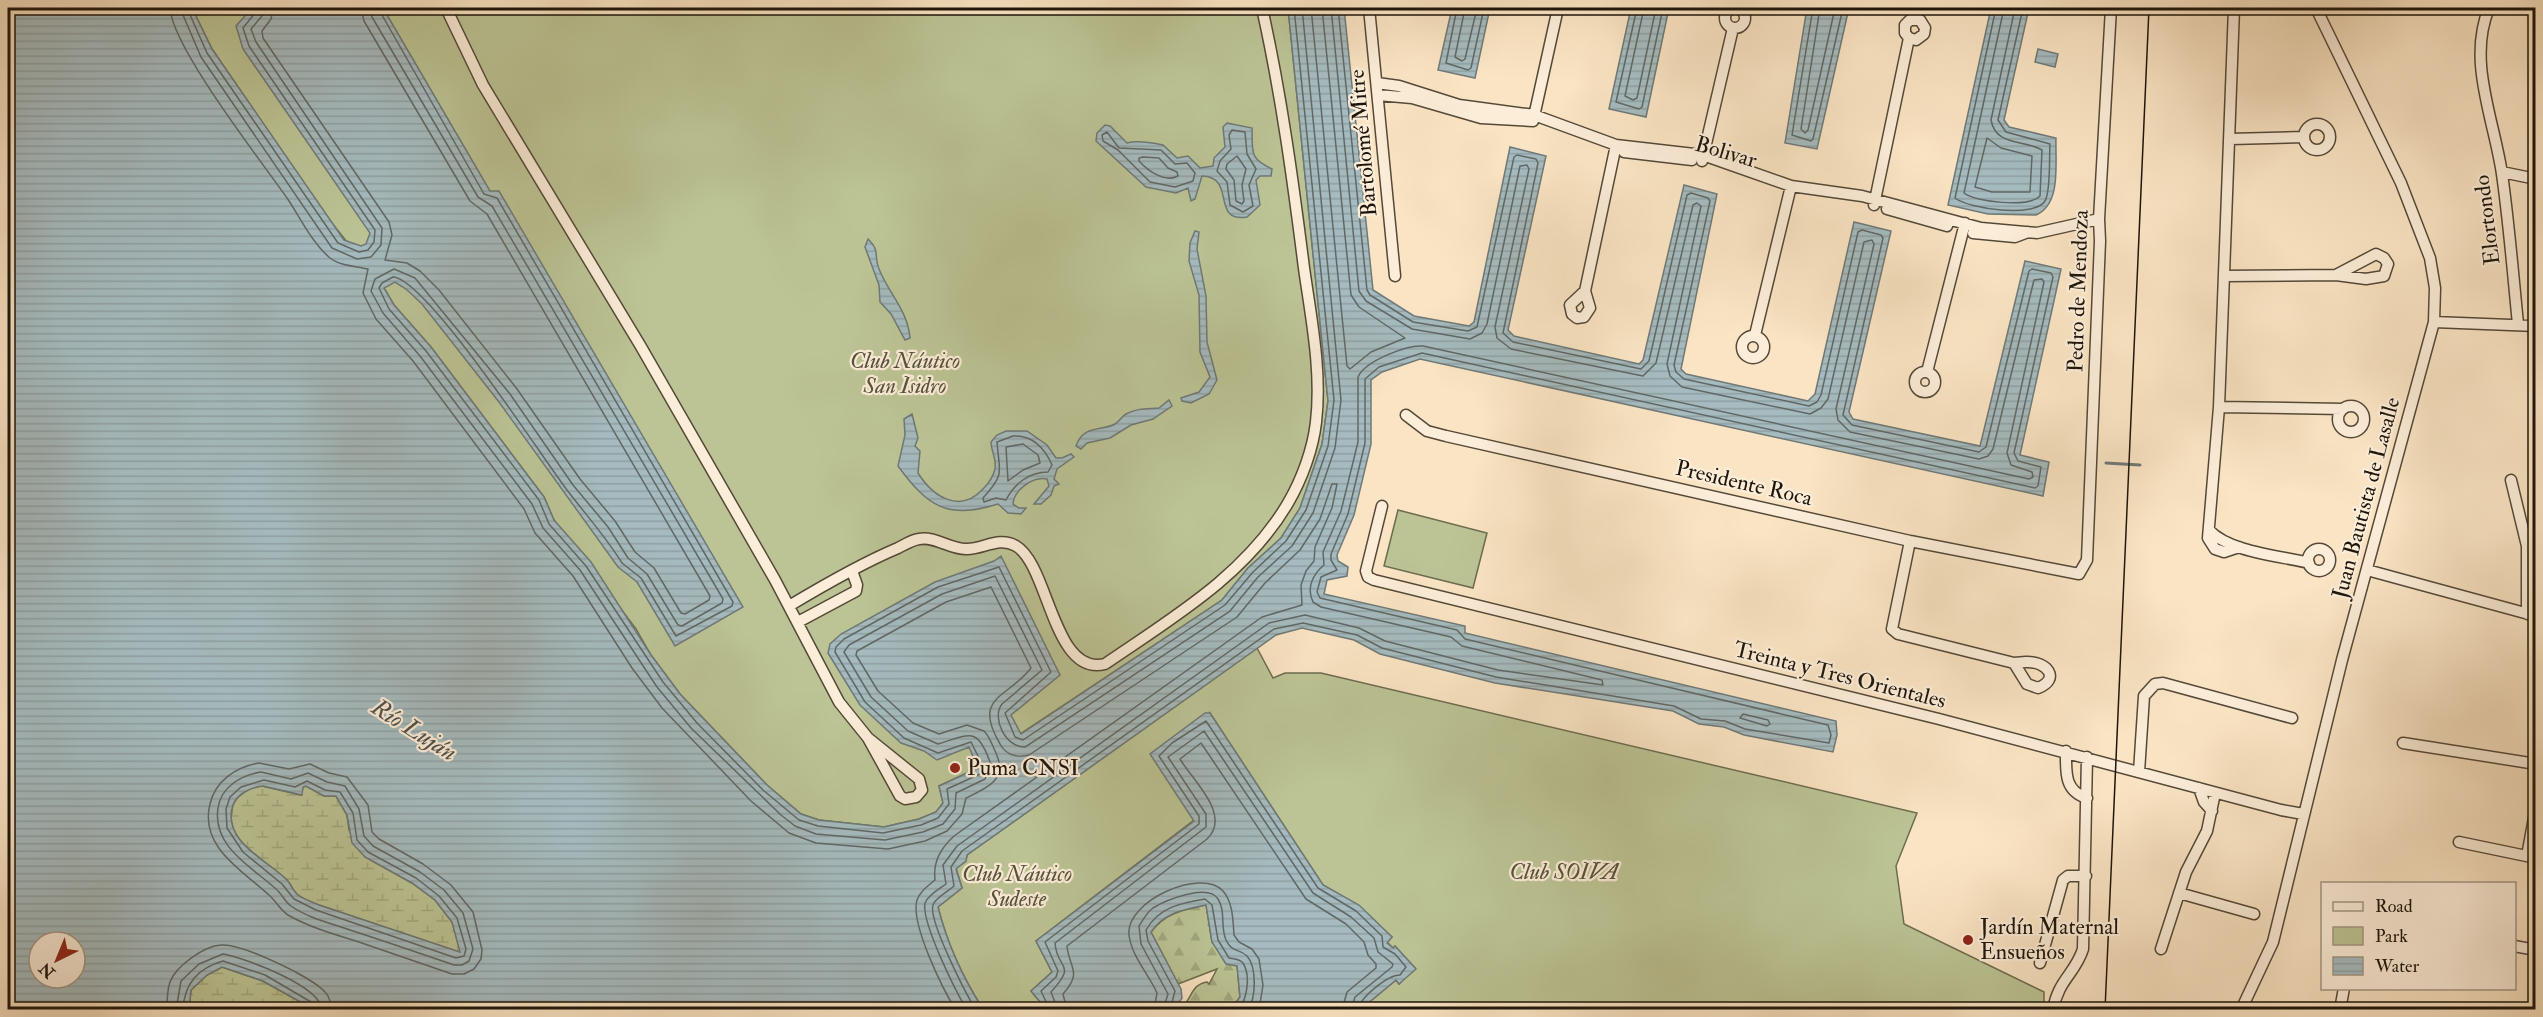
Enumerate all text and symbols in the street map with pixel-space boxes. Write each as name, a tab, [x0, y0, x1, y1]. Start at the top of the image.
street label: Bartolomé Mitre	[1343, 68, 1383, 218]
street label: Bolivar	[1692, 130, 1761, 174]
street label: Elortondo	[2468, 173, 2506, 267]
street label: Pedro de Mendoza	[2061, 208, 2095, 373]
park label: Club Náutico San Isidro	[850, 347, 960, 400]
street label: Juan Bautista de Lasalle	[2325, 394, 2406, 603]
street label: Presidente Roca	[1673, 454, 1816, 513]
street label: Treinta y Tres Orientales	[1731, 635, 1949, 715]
water label: Río Luján	[365, 691, 462, 768]
place label: Puma CNSI	[967, 754, 1079, 782]
marker: Puma CNSI	[948, 761, 962, 775]
park label: Club SOIVA	[1509, 858, 1620, 886]
park label: Club Náutico Sudeste	[962, 860, 1072, 913]
legend	[2321, 882, 2516, 990]
text: Road	[2375, 895, 2413, 918]
place label: Jardín Maternal Ensueños	[1979, 913, 2119, 966]
text: Park	[2375, 925, 2408, 948]
north arrow	[27, 930, 87, 990]
marker: Jardín Maternal Ensueños	[1961, 933, 1975, 947]
text: Water	[2374, 955, 2419, 978]
text: N	[35, 958, 60, 983]

